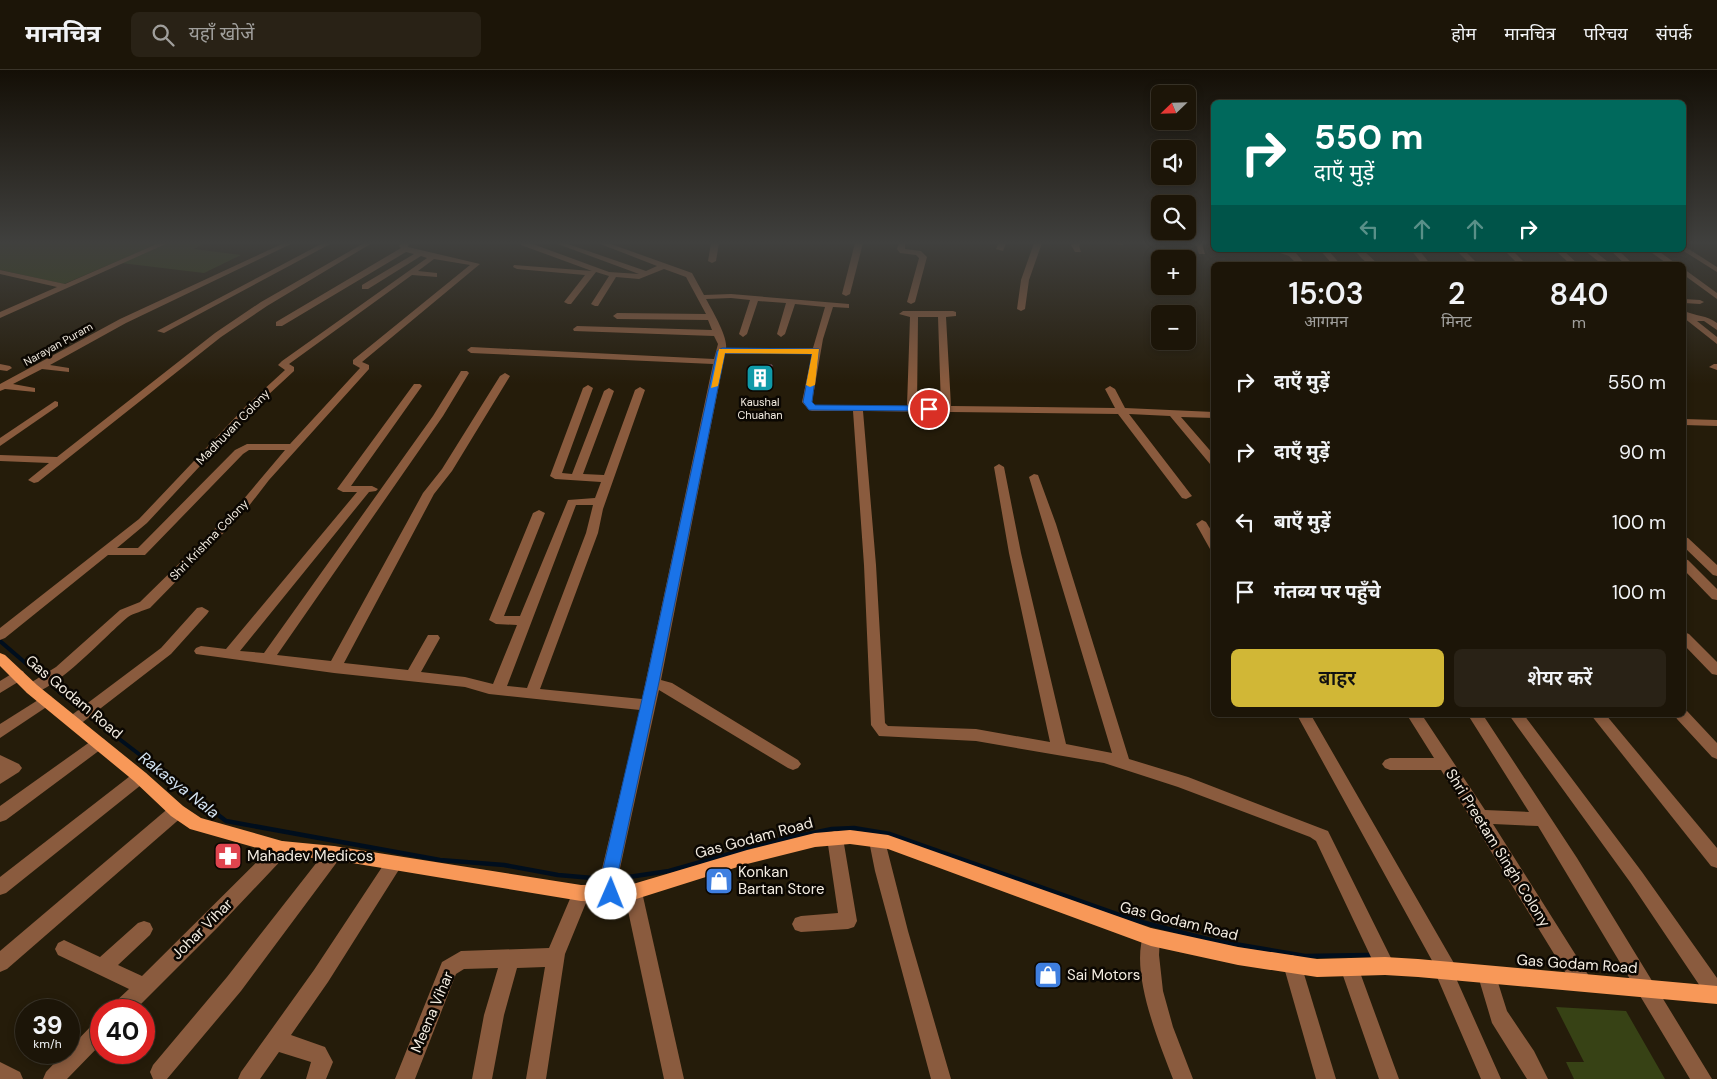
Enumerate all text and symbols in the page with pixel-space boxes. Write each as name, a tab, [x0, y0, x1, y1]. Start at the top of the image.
search box	[131, 12, 481, 57]
text: मानचित्र	[25, 18, 101, 49]
icon: search	[149, 21, 177, 49]
text: यहाँ खोजें	[189, 21, 254, 46]
text: होम	[1451, 22, 1476, 46]
text: मानचित्र	[1504, 22, 1556, 46]
text: परिचय	[1584, 22, 1628, 46]
text: संपर्क	[1656, 22, 1692, 46]
north arrow	[1151, 85, 1196, 130]
map controls	[1151, 85, 1196, 350]
text: 550 m	[1314, 114, 1423, 160]
icon: right	[1231, 120, 1296, 185]
button: sound	[1151, 140, 1196, 185]
text: दाएँ मुड़ें	[1314, 158, 1374, 187]
button: search	[1151, 195, 1196, 240]
icon: left	[1355, 215, 1383, 243]
icon: ahead	[1408, 215, 1436, 243]
icon: ahead	[1461, 215, 1489, 243]
icon: right	[1514, 215, 1542, 243]
button: +	[1151, 250, 1196, 295]
text: 15:03	[1289, 274, 1364, 313]
text: 2	[1448, 274, 1465, 313]
text: 840	[1550, 275, 1608, 314]
button: −	[1151, 305, 1196, 350]
text: आगमन	[1304, 311, 1348, 332]
text: मिनट	[1441, 311, 1472, 332]
text: m	[1572, 312, 1586, 333]
street label: Narayan Puram	[21, 319, 95, 369]
building icon: Kaushal Chuahan	[745, 363, 775, 393]
icon: right	[1231, 368, 1259, 396]
text: दाएँ मुड़ें	[1274, 369, 1329, 394]
text: 550 m	[1608, 370, 1666, 395]
street label: Madhuvan Colony	[193, 385, 274, 468]
pin	[908, 388, 950, 430]
place label: Kaushal Chuahan	[737, 395, 783, 422]
icon: arrive	[915, 395, 943, 423]
icon: right	[1231, 438, 1259, 466]
text: दाएँ मुड़ें	[1274, 439, 1329, 464]
text: 90 m	[1619, 440, 1666, 465]
street label: Shri Krishna Colony	[166, 496, 252, 584]
icon: left	[1231, 508, 1259, 536]
text: बाएँ मुड़ें	[1274, 509, 1331, 534]
text: 100 m	[1612, 510, 1666, 535]
icon: arrive	[1231, 578, 1259, 606]
text: गंतव्य पर पहुँचे	[1274, 579, 1381, 604]
text: 100 m	[1612, 580, 1666, 605]
button: बाहर	[1231, 649, 1444, 707]
button: शेयर करें	[1454, 649, 1666, 707]
street label: Gas Godam Road	[21, 650, 127, 744]
water label: Rakasya Nala	[134, 747, 224, 823]
street label: Shri Preetam Singh Colony	[1441, 765, 1555, 932]
street label: Gas Godam Road	[693, 813, 815, 863]
pharmacy icon: Mahadev Medicos	[213, 841, 243, 871]
place label: Mahadev Medicos	[247, 846, 373, 866]
place label: Konkan Bartan Store	[738, 862, 824, 899]
shop icon: Konkan Bartan Store	[704, 866, 734, 896]
position arrow	[584, 867, 636, 919]
street label: Johar Vihar	[167, 894, 237, 964]
street label: Gas Godam Road	[1118, 897, 1240, 945]
street label: Gas Godam Road	[1516, 950, 1638, 978]
shop icon: Sai Motors	[1033, 960, 1063, 990]
place label: Sai Motors	[1067, 965, 1140, 985]
street label: Meena Vihar	[406, 968, 458, 1056]
speed limit sign: 40	[90, 999, 155, 1064]
text: 39	[32, 1009, 63, 1042]
text: km/h	[33, 1036, 62, 1052]

